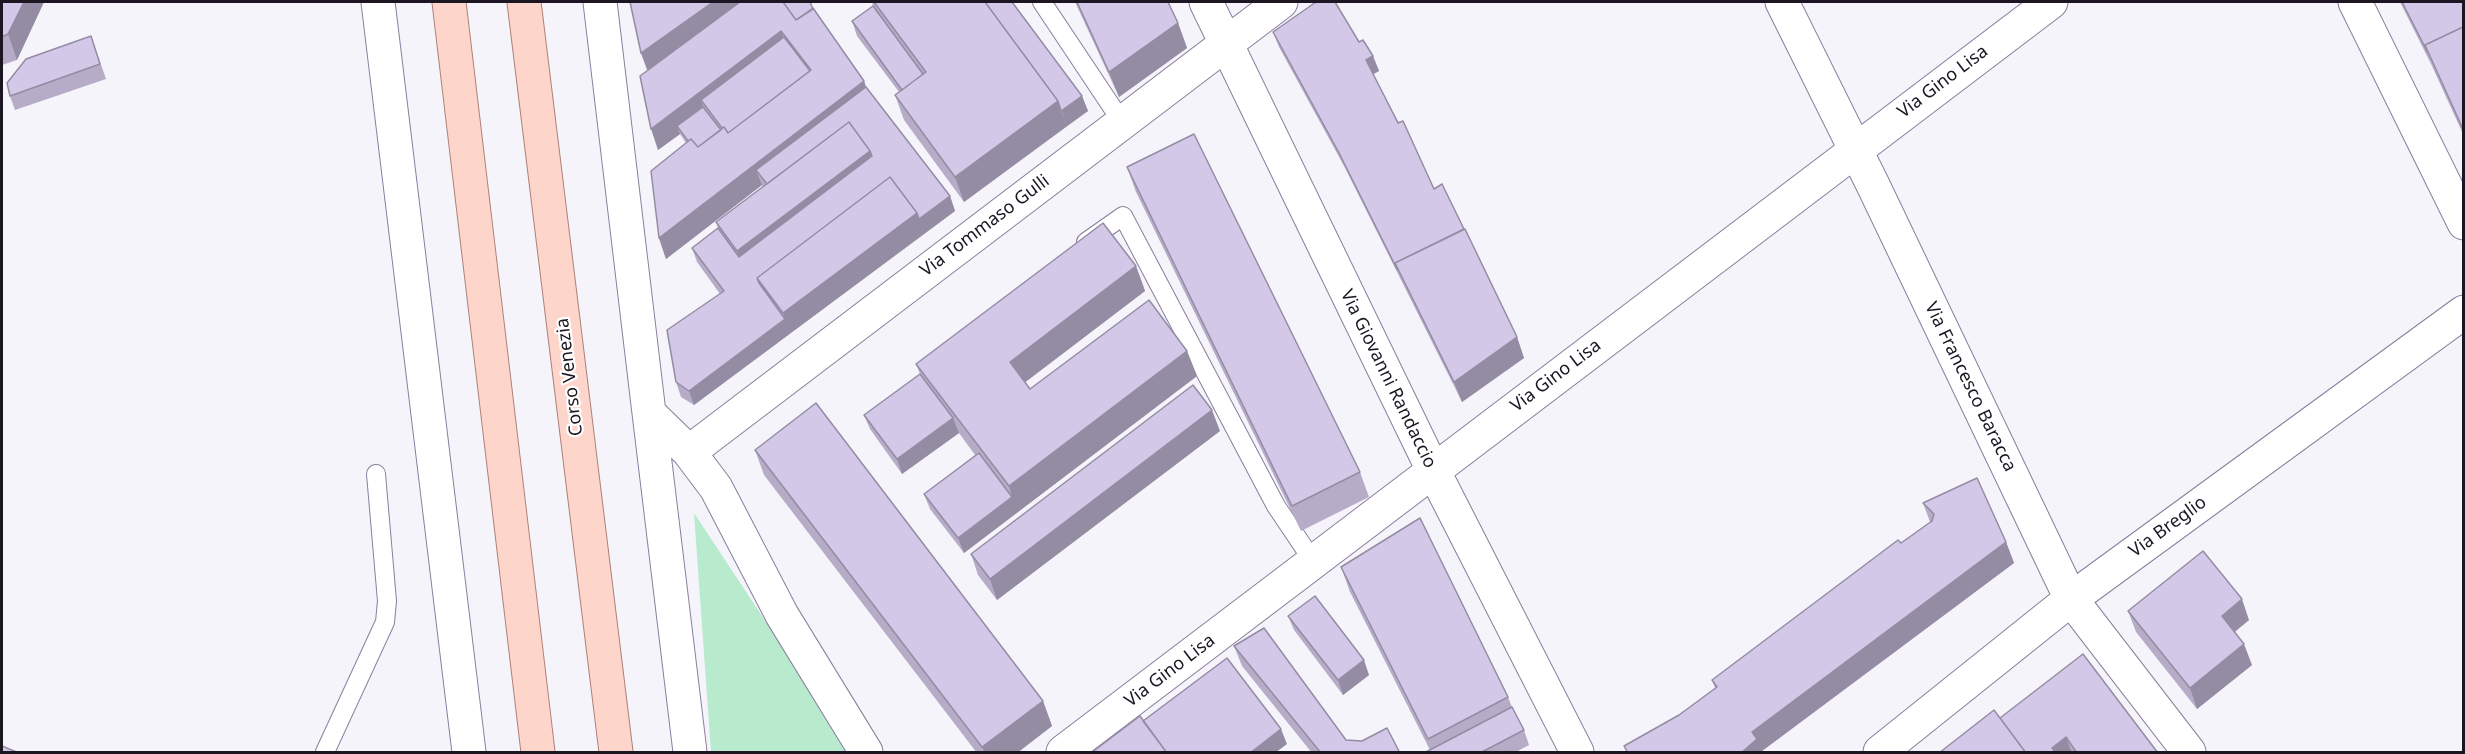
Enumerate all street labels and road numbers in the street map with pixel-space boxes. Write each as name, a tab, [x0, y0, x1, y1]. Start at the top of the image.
street label: Via Gino Lisa	[1894, 41, 1992, 123]
street label: Via Tommaso Gulli	[916, 170, 1054, 282]
street label: Via Giovanni Randaccio	[1335, 286, 1441, 472]
street label: Via Francesco Baracca	[1920, 299, 2020, 475]
street label: Corso Venezia	[552, 317, 588, 437]
street label: Via Gino Lisa	[1507, 335, 1605, 417]
street label: Via Breglio	[2125, 492, 2211, 562]
street label: Via Gino Lisa	[1121, 630, 1219, 712]

